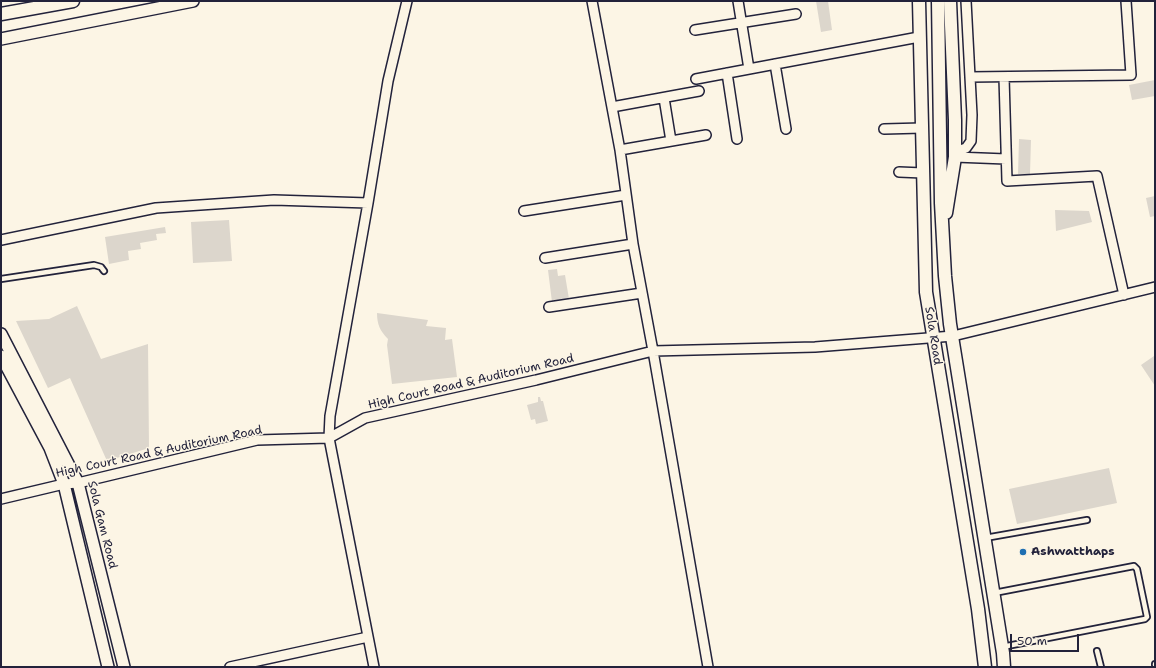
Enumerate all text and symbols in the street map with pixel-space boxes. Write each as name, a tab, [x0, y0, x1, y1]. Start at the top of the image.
street label: Sola Road	[921, 306, 945, 366]
street label: High Court Road & Auditorium Road	[367, 351, 575, 413]
street label: High Court Road & Auditorium Road	[54, 423, 264, 481]
street label: Sola Gam Road	[84, 480, 120, 570]
place label: Ashwatthaps	[1031, 545, 1115, 559]
marker: Ashwatthaps	[1018, 547, 1028, 557]
scale bar	[1012, 626, 1081, 652]
text: 50 m	[1017, 633, 1047, 649]

